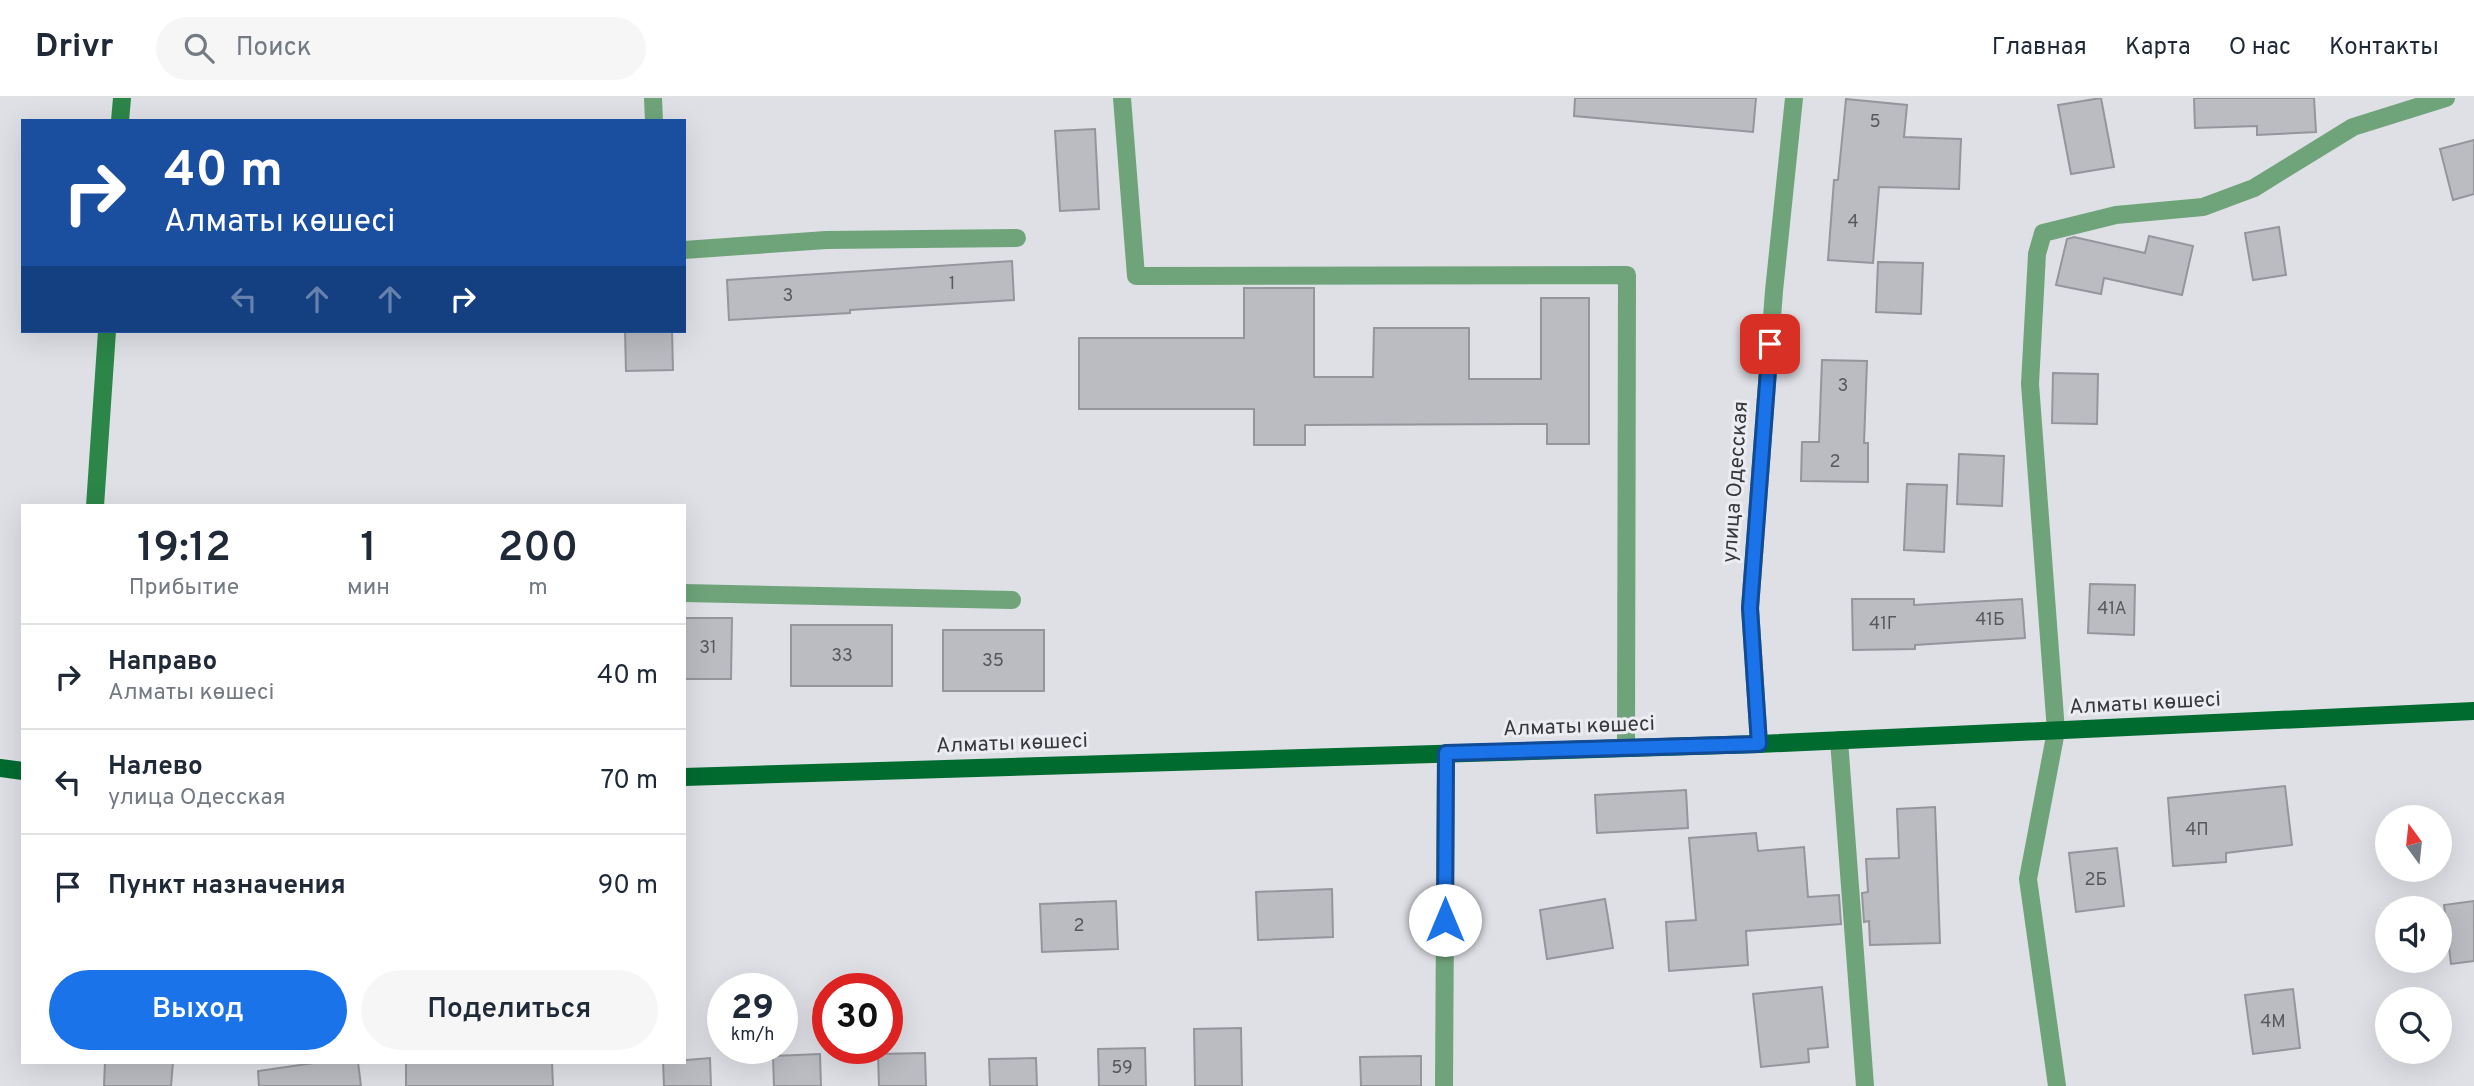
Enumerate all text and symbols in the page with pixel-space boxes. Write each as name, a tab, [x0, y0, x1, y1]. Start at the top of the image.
search box	[156, 17, 646, 80]
text: Drivr	[35, 27, 114, 69]
icon: search	[180, 29, 218, 67]
text: Поиск	[236, 32, 312, 65]
text: Главная	[1992, 33, 2087, 63]
text: Карта	[2125, 33, 2191, 63]
text: О нас	[2229, 33, 2291, 63]
text: Контакты	[2329, 33, 2439, 63]
house number: 5	[1869, 111, 1881, 134]
text: 40 m	[164, 142, 283, 204]
icon: right	[49, 147, 140, 238]
text: Алматы көшесі	[164, 203, 395, 243]
house number: 4	[1847, 211, 1859, 234]
house number: 1	[949, 273, 955, 296]
icon: left	[225, 280, 263, 318]
icon: ahead	[298, 280, 336, 318]
icon: ahead	[371, 280, 409, 318]
icon: right	[444, 280, 482, 318]
house number: 3	[783, 285, 793, 308]
pin	[1740, 314, 1800, 374]
icon: arrive	[1751, 325, 1789, 363]
house number: 3	[1838, 375, 1848, 398]
street label: улица Одесская	[1717, 400, 1755, 564]
house number: 2	[1829, 451, 1841, 474]
text: 19:12	[137, 523, 231, 576]
text: 1	[360, 523, 377, 576]
text: 200	[498, 523, 578, 576]
text: Прибытие	[129, 574, 239, 603]
text: мин	[347, 574, 390, 603]
text: m	[528, 574, 548, 603]
house number: 41А	[2097, 598, 2127, 621]
house number: 41Б	[1975, 609, 2005, 632]
house number: 41Г	[1869, 613, 1897, 636]
house number: 31	[699, 637, 717, 660]
house number: 33	[831, 645, 853, 668]
text: Направо	[108, 646, 217, 679]
house number: 35	[982, 650, 1004, 673]
icon: right	[49, 658, 87, 696]
text: 40 m	[597, 660, 658, 693]
text: Алматы көшесі	[108, 679, 274, 708]
street label: Алматы көшесі	[2068, 687, 2222, 721]
street label: Алматы көшесі	[1503, 711, 1655, 743]
street label: Алматы көшесі	[936, 728, 1088, 760]
text: Налево	[108, 751, 203, 784]
icon: left	[49, 763, 87, 801]
text: 70 m	[600, 765, 658, 798]
text: улица Одесская	[108, 784, 286, 813]
north arrow	[2375, 805, 2452, 882]
map controls	[2375, 805, 2452, 1064]
house number: 4П	[2185, 819, 2209, 842]
icon: arrive	[49, 868, 87, 906]
house number: 2Б	[2085, 869, 2107, 892]
text: Пункт назначения	[108, 870, 346, 903]
text: 90 m	[598, 870, 658, 903]
position arrow	[1408, 883, 1482, 957]
button: sound	[2375, 896, 2452, 973]
house number: 2	[1073, 915, 1085, 938]
button: Выход	[49, 970, 347, 1050]
button: Поделиться	[361, 970, 658, 1050]
speed limit sign: 30	[812, 973, 903, 1064]
text: 29	[731, 987, 774, 1031]
button: search	[2375, 987, 2452, 1064]
house number: 4М	[2260, 1011, 2286, 1034]
text: km/h	[731, 1024, 774, 1047]
house number: 59	[1111, 1057, 1133, 1080]

